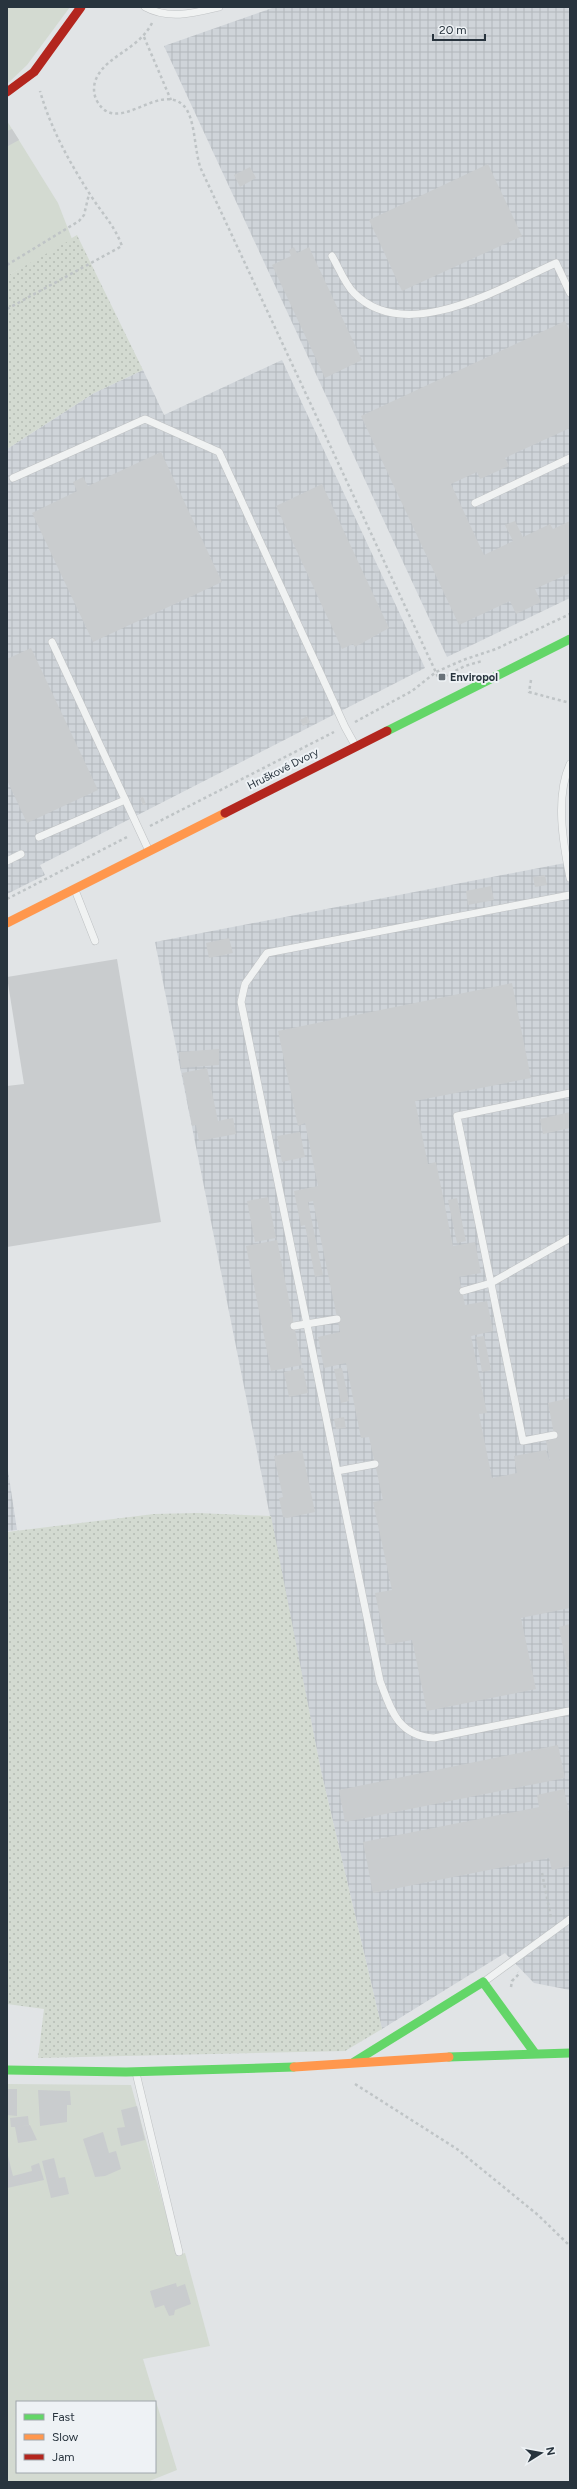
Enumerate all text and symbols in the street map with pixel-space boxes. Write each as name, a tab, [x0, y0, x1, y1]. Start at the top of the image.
scale bar	[433, 16, 485, 42]
text: 20 m	[439, 23, 467, 37]
place label: Enviropol	[450, 671, 498, 684]
marker: Enviropol	[437, 672, 447, 682]
street label: Hruškové Dvory	[245, 745, 321, 793]
legend	[16, 2401, 156, 2473]
text: Fast	[52, 2410, 75, 2424]
text: Slow	[52, 2430, 79, 2444]
north arrow	[521, 2433, 561, 2473]
text: N	[543, 2446, 558, 2457]
text: Jam	[52, 2450, 75, 2464]

